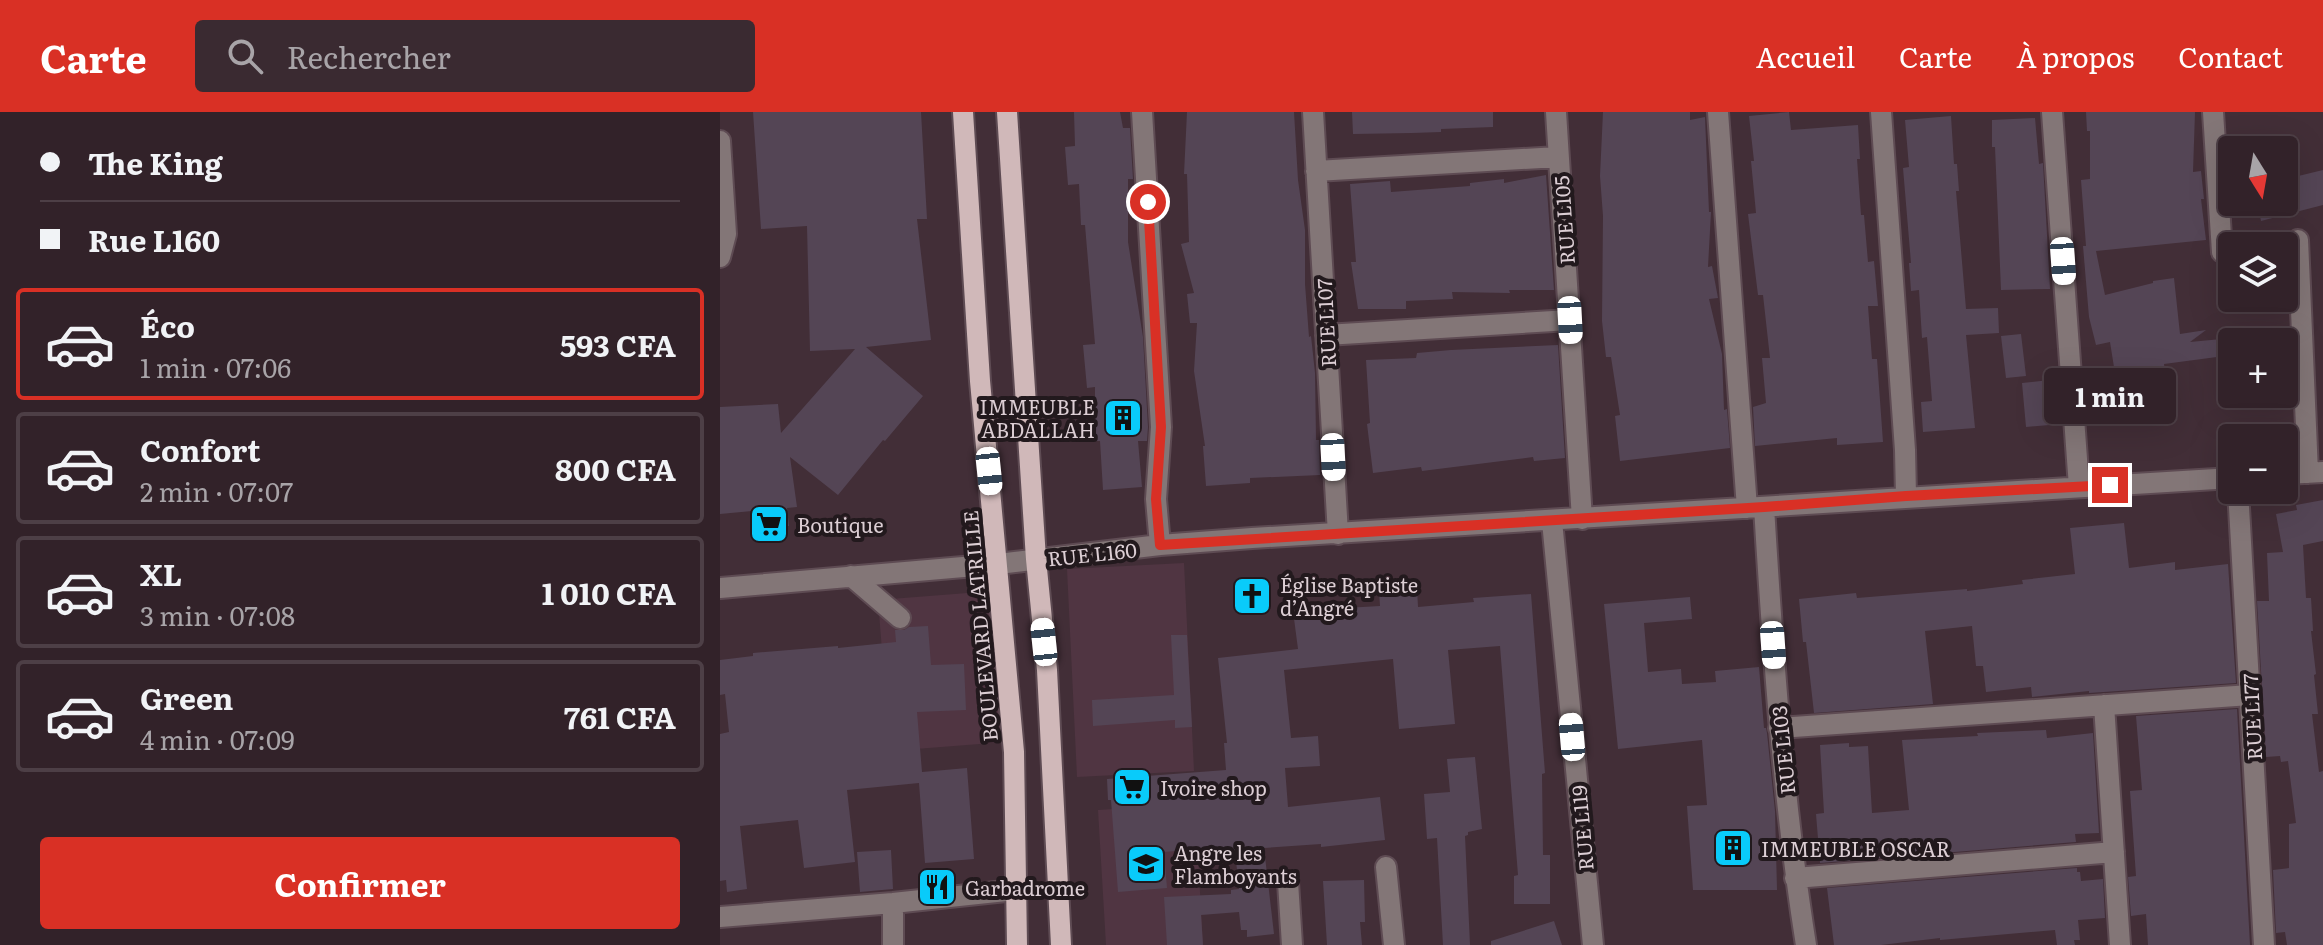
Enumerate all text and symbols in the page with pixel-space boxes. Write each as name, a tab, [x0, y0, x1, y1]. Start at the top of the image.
search box	[195, 20, 755, 92]
text: Carte	[40, 28, 147, 85]
icon: search	[223, 34, 267, 78]
text: Rechercher	[287, 34, 451, 78]
text: Accueil	[1756, 35, 1855, 77]
text: Carte	[1899, 35, 1972, 77]
text: À propos	[2016, 35, 2134, 77]
text: Contact	[2178, 35, 2283, 77]
north arrow	[2218, 136, 2298, 216]
map controls	[2218, 136, 2298, 504]
text: The King	[88, 140, 223, 184]
street label: RUE L105	[1545, 175, 1581, 265]
route start	[1130, 184, 1166, 220]
text: Rue L160	[88, 217, 220, 261]
button: layers	[2218, 232, 2298, 312]
car	[2049, 236, 2077, 286]
street label: RUE L107	[1308, 278, 1342, 368]
car	[1557, 295, 1583, 345]
text: Éco	[140, 303, 195, 347]
icon: car	[44, 308, 116, 380]
text: 593 CFA	[560, 322, 676, 366]
button: +	[2218, 328, 2298, 408]
text: 1 min · 07:06	[140, 347, 291, 386]
callout: 1 min	[2044, 369, 2176, 425]
text: 1 min	[2075, 376, 2145, 415]
place label: IMMEUBLE ABDALLAH	[979, 391, 1095, 444]
building icon: IMMEUBLE ABDALLAH	[1102, 397, 1144, 439]
button: −	[2218, 424, 2298, 504]
text: Confort	[140, 427, 261, 471]
icon: car	[44, 432, 116, 504]
car	[1320, 432, 1346, 482]
text: 800 CFA	[555, 446, 676, 490]
car	[975, 446, 1003, 496]
route end	[2092, 467, 2128, 503]
text: 2 min · 07:07	[140, 471, 293, 510]
supermarket icon: Boutique	[748, 503, 790, 545]
place label: Boutique	[797, 509, 884, 539]
street label: BOULEVARD LATRILLE	[954, 509, 1004, 743]
street label: RUE L160	[1046, 533, 1138, 573]
text: XL	[140, 551, 182, 595]
icon: car	[44, 556, 116, 628]
place label: Église Baptiste d’Angré	[1280, 569, 1418, 622]
text: 1 010 CFA	[542, 570, 676, 614]
church icon: Église Baptiste d’Angré	[1231, 575, 1273, 617]
text: 3 min · 07:08	[140, 595, 295, 634]
car	[1030, 617, 1058, 667]
car	[1759, 620, 1787, 670]
street label: RUE L177	[2234, 673, 2268, 761]
text: Green	[140, 675, 233, 719]
icon: car	[44, 680, 116, 752]
text: 761 CFA	[564, 694, 676, 738]
street label: RUE L103	[1762, 704, 1802, 796]
car	[1558, 712, 1586, 762]
text: 4 min · 07:09	[140, 719, 295, 758]
supermarket icon: Ivoire shop	[1111, 766, 1153, 808]
place label: Ivoire shop	[1160, 772, 1267, 802]
street label: RUE L119	[1562, 784, 1600, 872]
building icon: IMMEUBLE OSCAR	[1712, 827, 1754, 869]
place label: IMMEUBLE OSCAR	[1761, 833, 1950, 863]
button: Confirmer	[40, 837, 680, 929]
place label: Angre les Flamboyants	[1174, 837, 1297, 890]
school or university icon: Angre les Flamboyants	[1125, 843, 1167, 885]
restaurant icon: Garbadrome	[916, 866, 958, 908]
place label: Garbadrome	[965, 872, 1085, 902]

